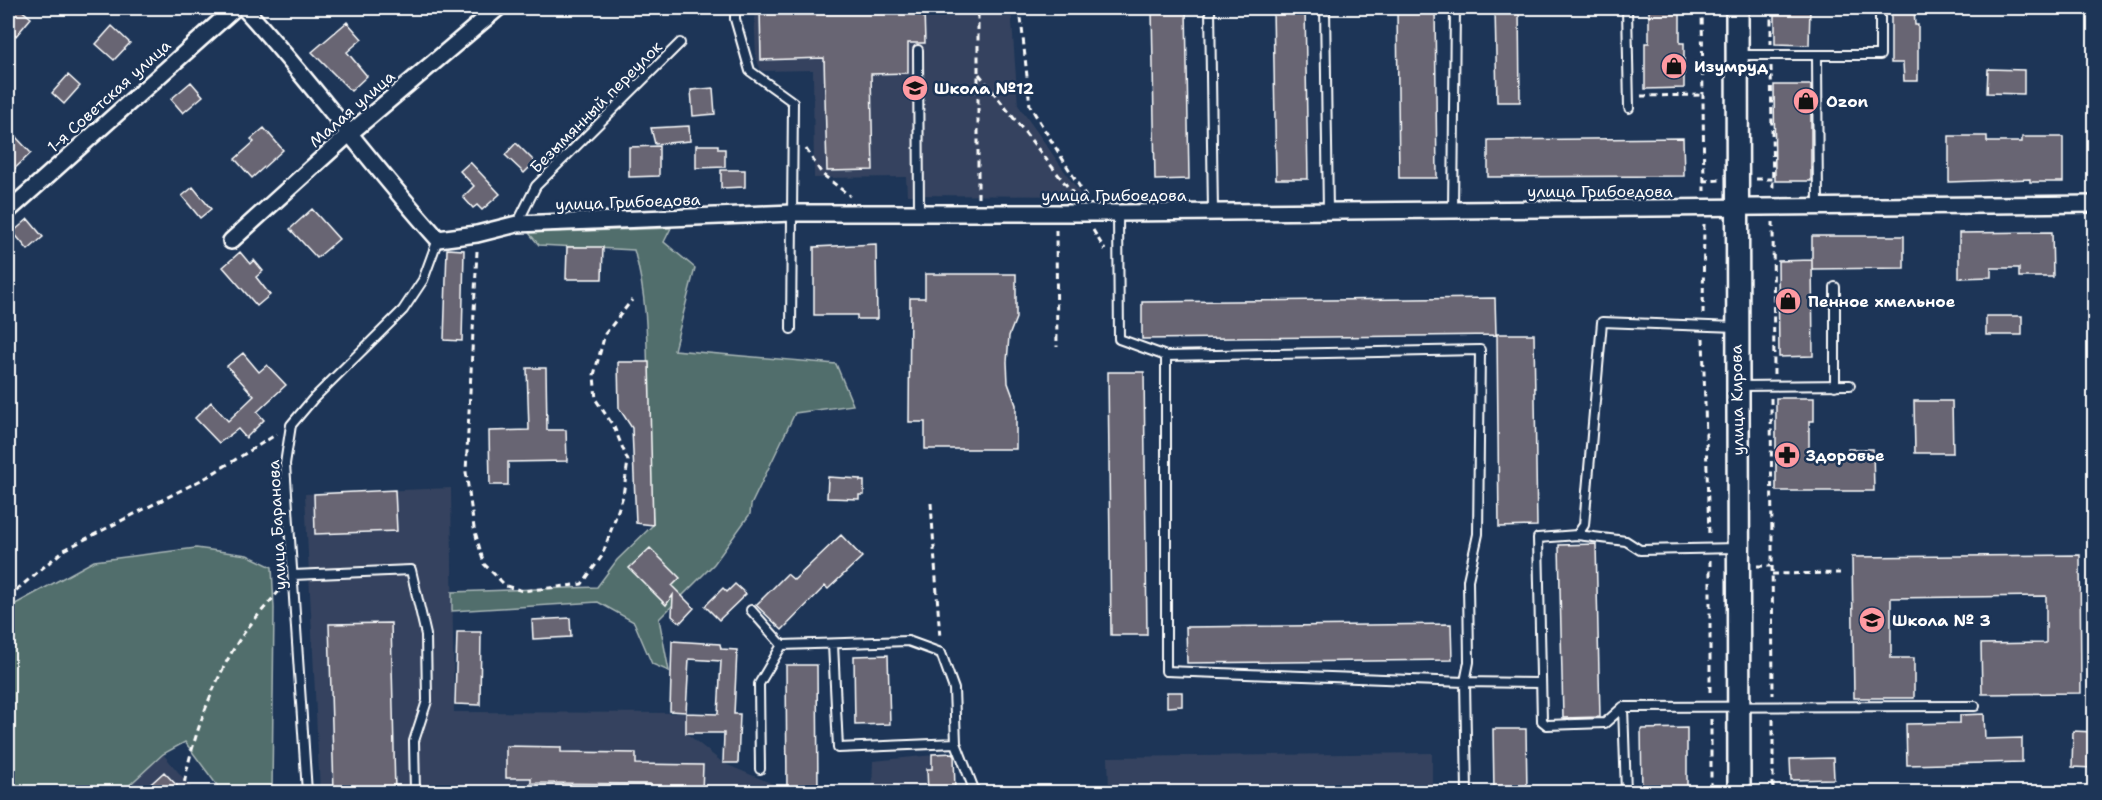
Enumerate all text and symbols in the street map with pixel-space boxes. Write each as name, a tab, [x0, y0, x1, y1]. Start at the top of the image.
street label: 1-я Советская улица	[43, 35, 175, 157]
street label: Безымянный переулок	[525, 36, 667, 178]
shop icon: Изумруд	[1659, 51, 1689, 81]
place label: Изумруд	[1694, 56, 1769, 77]
street label: Малая улица	[305, 66, 399, 152]
school or university icon: Школа №12	[900, 73, 930, 103]
place label: Школа №12	[934, 78, 1034, 99]
shop icon: Ozon	[1791, 86, 1821, 116]
place label: Ozon	[1826, 91, 1869, 112]
street label: улица Грибоедова	[1527, 181, 1673, 202]
street label: улица Грибоедова	[1041, 185, 1187, 206]
street label: улица Грибоедова	[555, 189, 701, 215]
shop icon: Пенное хмельное	[1773, 286, 1803, 316]
place label: Пенное хмельное	[1808, 291, 1956, 312]
street label: улица Кирова	[1726, 344, 1748, 456]
pharmacy icon: Здоровье	[1772, 440, 1802, 470]
place label: Здоровье	[1806, 445, 1885, 466]
street label: улица Баранова	[263, 459, 291, 591]
school or university icon: Школа № 3	[1857, 605, 1887, 635]
place label: Школа № 3	[1892, 610, 1991, 631]

